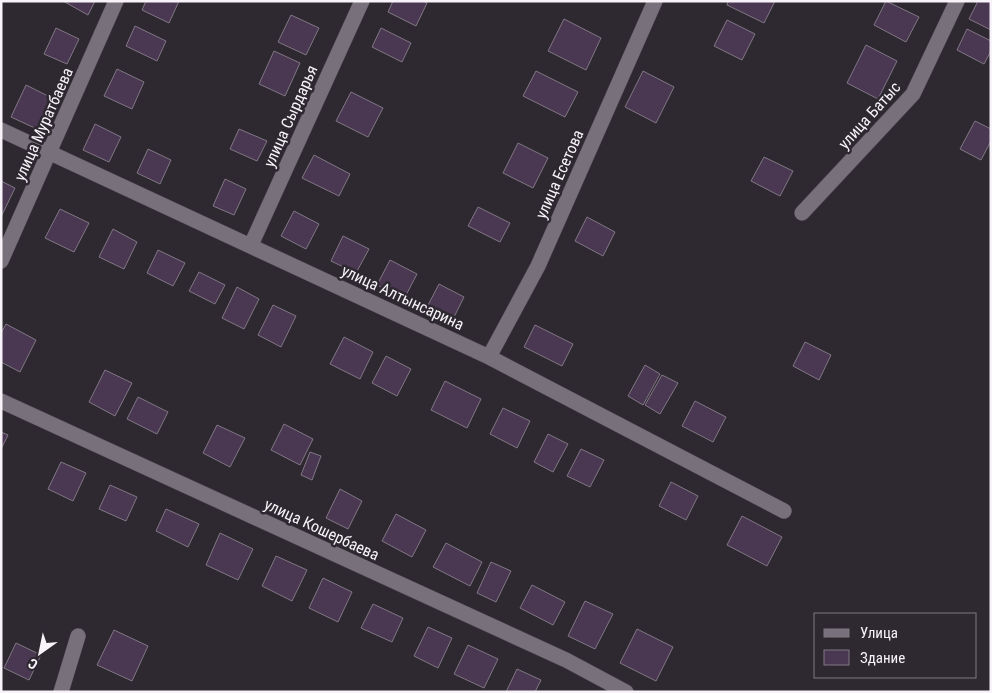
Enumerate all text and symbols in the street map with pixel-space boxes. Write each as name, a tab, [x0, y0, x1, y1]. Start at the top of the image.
street label: улица Сырдарья	[259, 62, 321, 170]
street label: улица Муратбаева	[10, 65, 77, 184]
street label: улица Батыс	[834, 78, 904, 153]
street label: улица Есетова	[531, 127, 587, 222]
street label: улица Алтынсарина	[339, 261, 467, 334]
street label: улица Кошербаева	[261, 495, 382, 564]
legend	[814, 613, 977, 678]
text: Улица	[860, 624, 898, 642]
north arrow	[15, 628, 65, 678]
text: Здание	[860, 649, 905, 667]
text: С	[25, 655, 41, 673]

